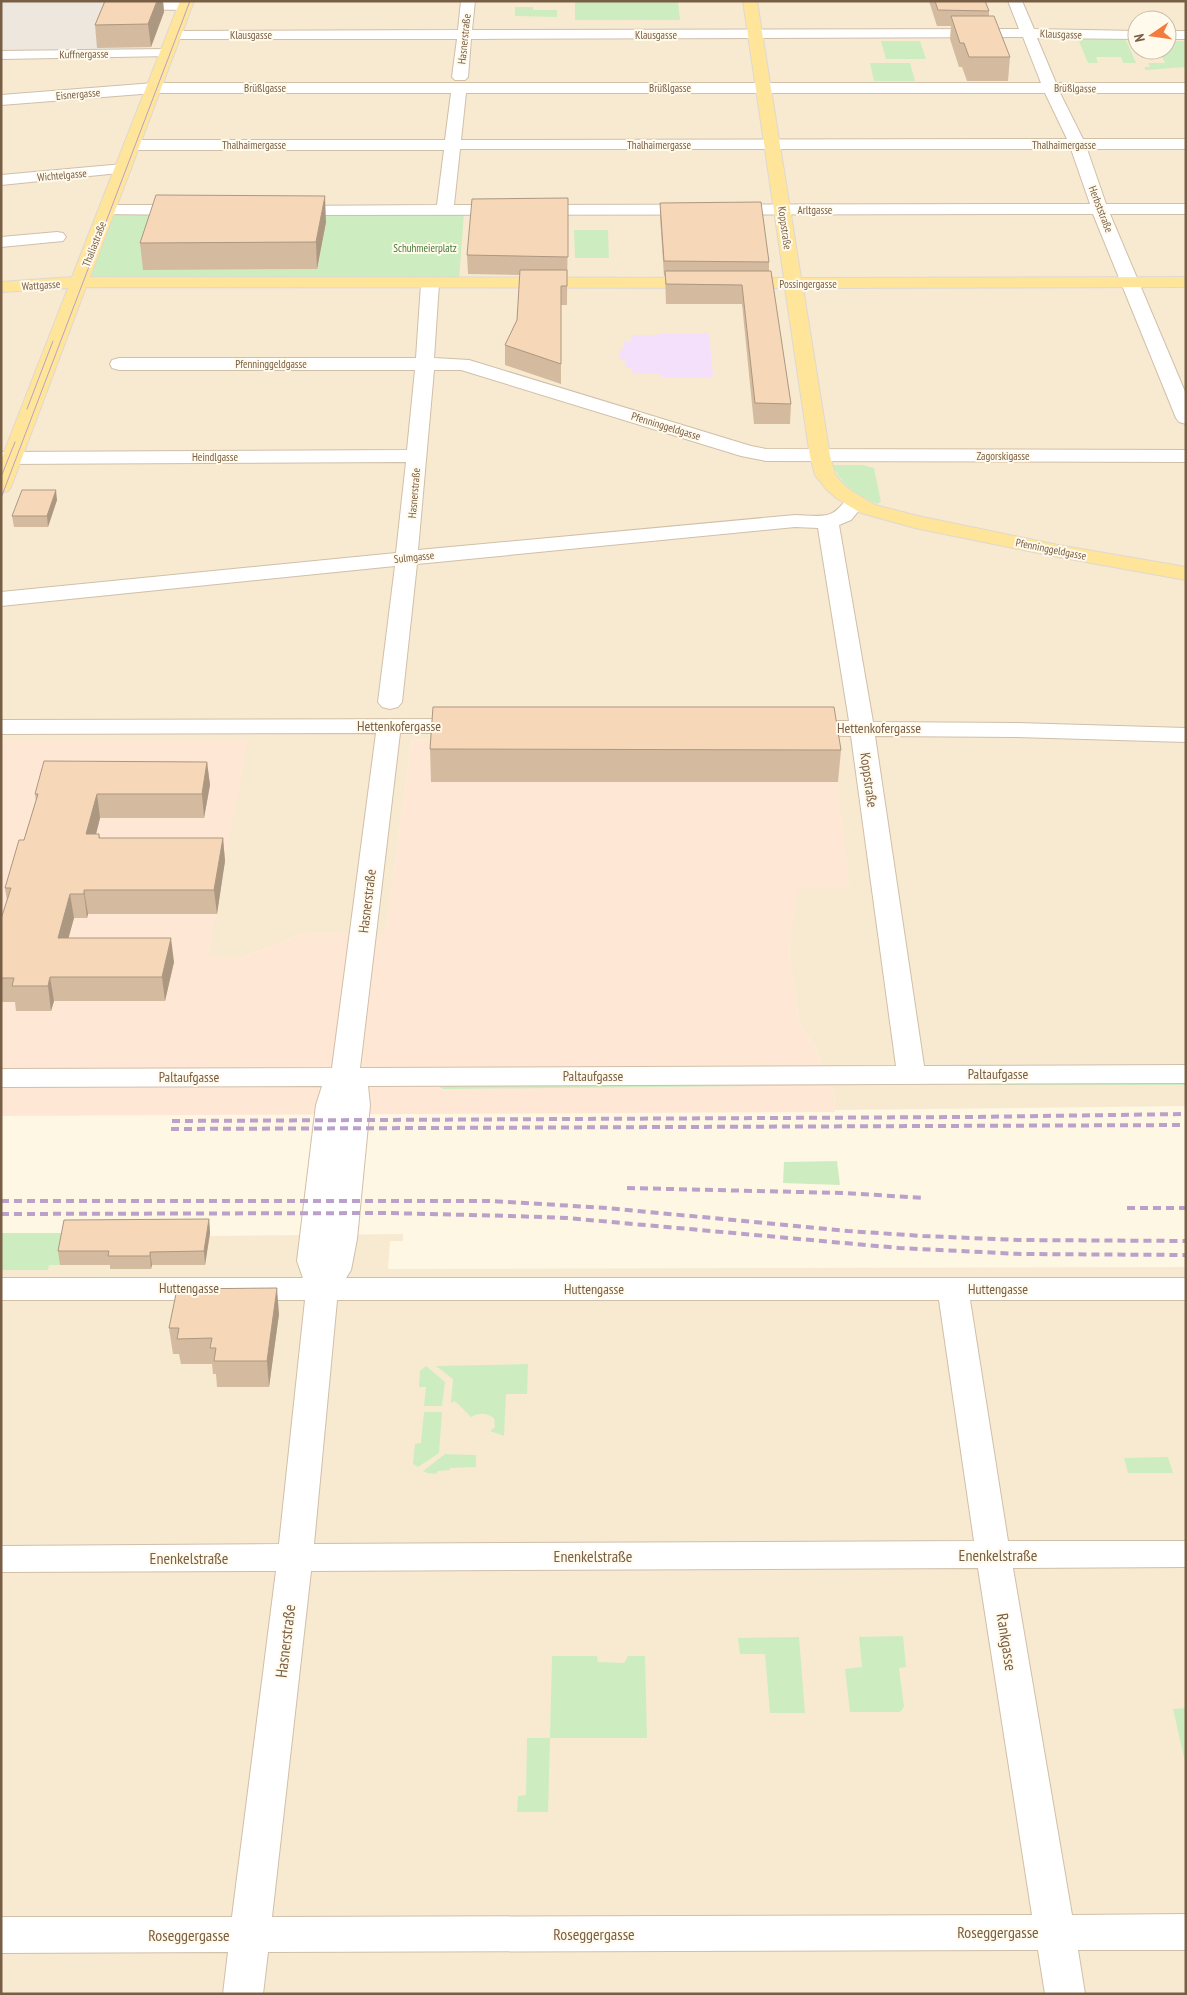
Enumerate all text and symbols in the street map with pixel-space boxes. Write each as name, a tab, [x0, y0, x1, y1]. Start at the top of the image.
north arrow	[1127, 10, 1177, 60]
street label: Hasnerstraße	[454, 13, 474, 65]
street label: Klausgasse	[1040, 26, 1083, 42]
street label: Klausgasse	[230, 28, 272, 42]
street label: Klausgasse	[635, 28, 677, 42]
text: N	[1130, 32, 1149, 44]
street label: Kuffnergasse	[59, 47, 109, 61]
street label: Brüßlgasse	[244, 81, 286, 95]
street label: Brüßlgasse	[649, 81, 691, 95]
street label: Brüßlgasse	[1054, 81, 1097, 95]
street label: Eisnergasse	[55, 85, 101, 103]
street label: Thalhaimergasse	[222, 138, 287, 152]
street label: Thalhaimergasse	[627, 138, 692, 152]
street label: Thalhaimergasse	[1032, 138, 1097, 152]
street label: Wichtelgasse	[37, 166, 88, 184]
street label: Herbststraße	[1086, 184, 1116, 235]
street label: Arltgasse	[798, 203, 833, 217]
street label: Koppstraße	[775, 206, 795, 251]
street label: Thaliastraße	[79, 219, 109, 269]
park label: Schuhmeierplatz	[393, 241, 457, 255]
street label: Wattgasse	[21, 277, 61, 293]
street label: Possingergasse	[779, 277, 837, 291]
street label: Pfenninggeldgasse	[235, 357, 307, 371]
street label: Pfenninggeldgasse	[630, 409, 703, 443]
street label: Zagorskigasse	[976, 449, 1030, 463]
street label: Heindlgasse	[192, 450, 239, 464]
street label: Hasnerstraße	[405, 467, 423, 519]
street label: Pfenninggeldgasse	[1015, 535, 1088, 563]
street label: Sulmgasse	[393, 548, 435, 566]
street label: Hettenkofergasse	[357, 717, 441, 735]
street label: Hettenkofergasse	[837, 719, 921, 737]
street label: Koppstraße	[856, 751, 882, 809]
street label: Hasnerstraße	[354, 868, 380, 934]
street label: Paltaufgasse	[968, 1065, 1029, 1083]
street label: Paltaufgasse	[563, 1067, 624, 1085]
street label: Paltaufgasse	[159, 1068, 220, 1086]
street label: Huttengasse	[159, 1279, 219, 1297]
street label: Huttengasse	[564, 1280, 624, 1298]
street label: Huttengasse	[968, 1280, 1028, 1298]
street label: Enenkelstraße	[959, 1545, 1037, 1565]
street label: Enenkelstraße	[554, 1546, 632, 1566]
street label: Enenkelstraße	[150, 1548, 228, 1568]
street label: Hasnerstraße	[271, 1603, 299, 1679]
street label: Rankgasse	[993, 1612, 1021, 1672]
street label: Roseggergasse	[957, 1922, 1039, 1942]
street label: Roseggergasse	[553, 1924, 635, 1944]
street label: Roseggergasse	[148, 1925, 230, 1945]

